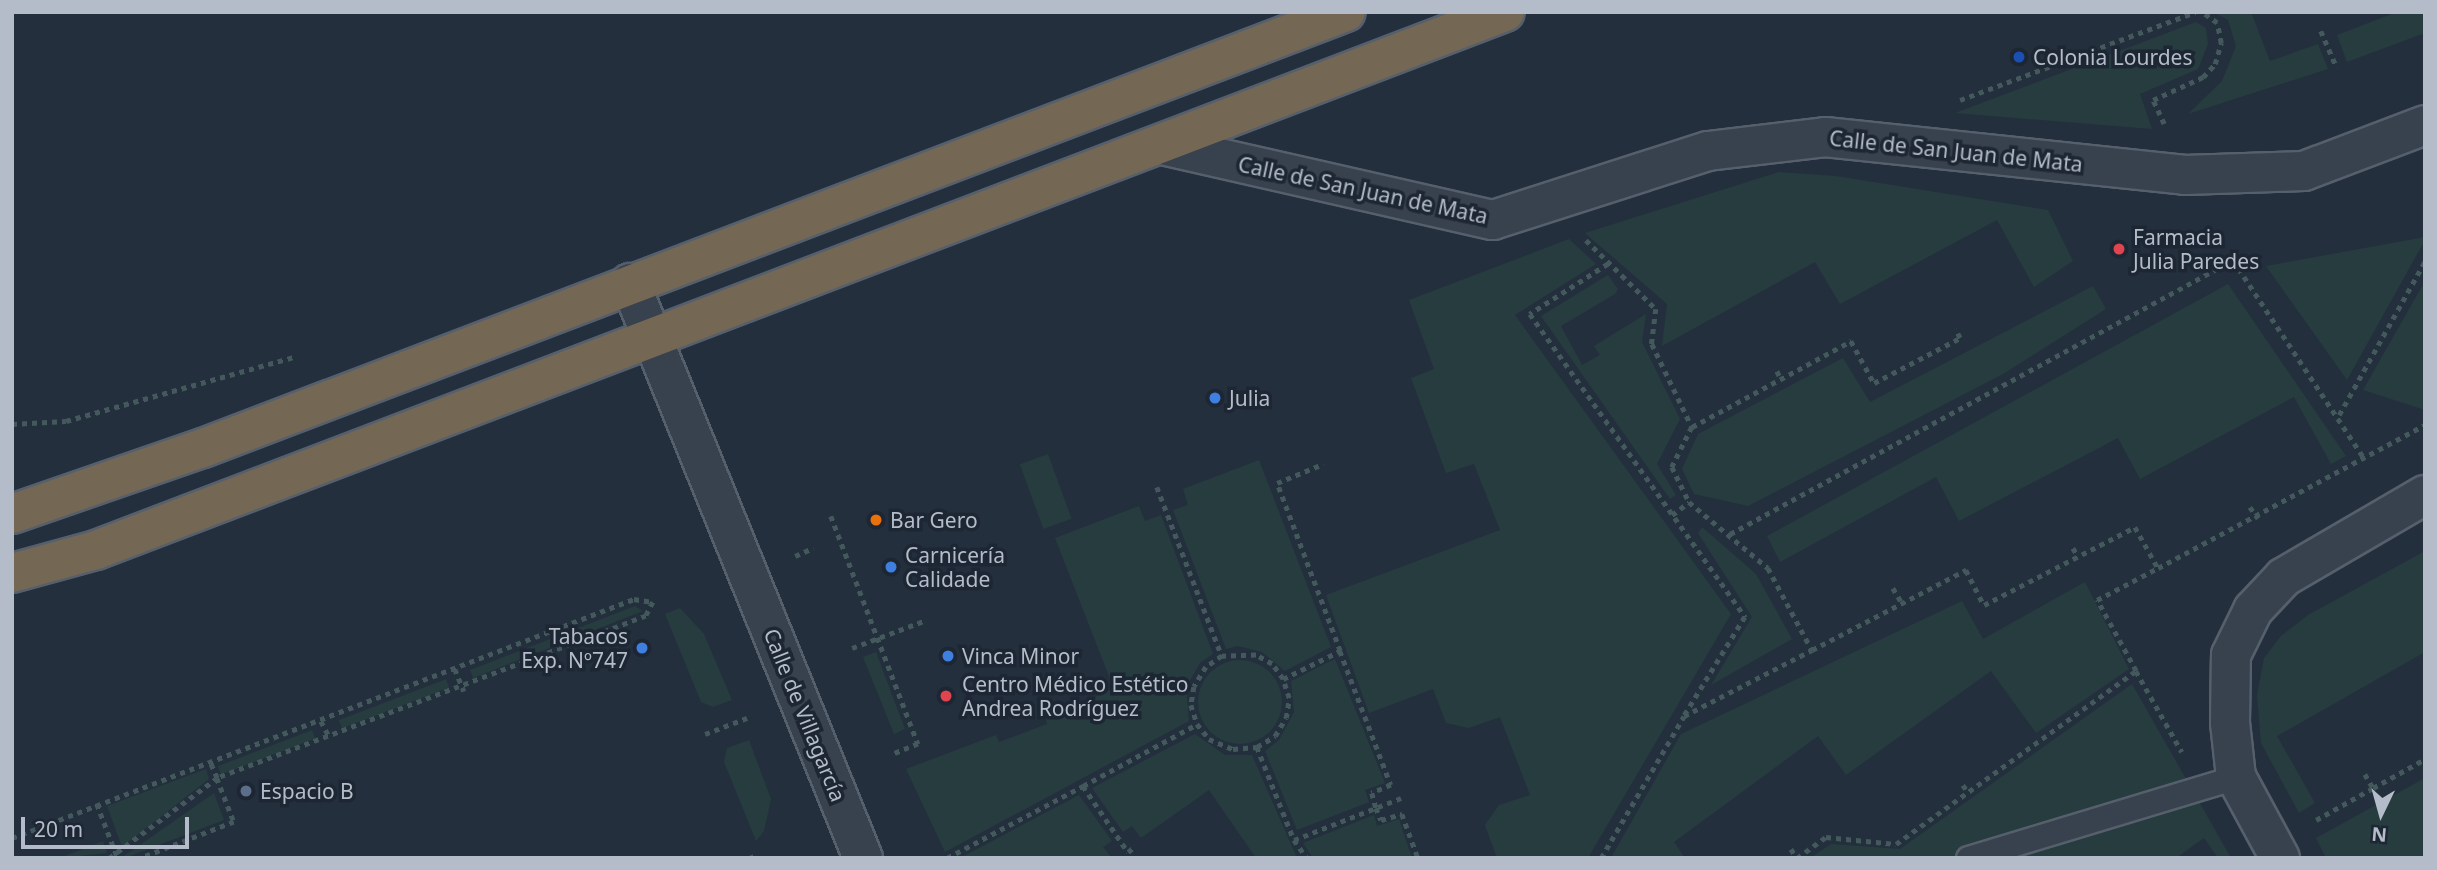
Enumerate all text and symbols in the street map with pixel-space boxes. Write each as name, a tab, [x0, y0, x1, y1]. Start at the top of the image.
place label: Colonia Lourdes	[2033, 44, 2192, 70]
marker: Colonia Lourdes	[2011, 49, 2027, 65]
street label: Calle de San Juan de Mata	[1828, 125, 2084, 177]
street label: Calle de San Juan de Mata	[1236, 151, 1490, 229]
place label: Farmacia Julia Paredes	[2133, 224, 2259, 274]
marker: Farmacia Julia Paredes	[2111, 241, 2127, 257]
place label: Julia	[1229, 385, 1270, 411]
marker: Julia	[1207, 390, 1223, 406]
place label: Bar Gero	[890, 507, 978, 533]
marker: Bar Gero	[868, 512, 884, 528]
place label: Carnicería Calidade	[905, 542, 1005, 592]
marker: Carnicería Calidade	[883, 559, 899, 575]
place label: Tabacos Exp. Nº747	[521, 623, 628, 673]
street label: Calle de Villagarcía	[759, 625, 851, 805]
marker: Tabacos Exp. Nº747	[634, 640, 650, 656]
place label: Vinca Minor	[962, 643, 1079, 669]
marker: Vinca Minor	[940, 648, 956, 664]
place label: Centro Médico Estético Andrea Rodríguez	[962, 671, 1189, 721]
marker: Centro Médico Estético Andrea Rodríguez	[936, 686, 956, 706]
place label: Espacio B	[260, 778, 354, 804]
north arrow	[2346, 779, 2416, 849]
marker: Espacio B	[238, 783, 254, 799]
scale bar	[24, 804, 192, 848]
text: 20 m	[34, 815, 83, 843]
text: N	[2370, 821, 2388, 849]

